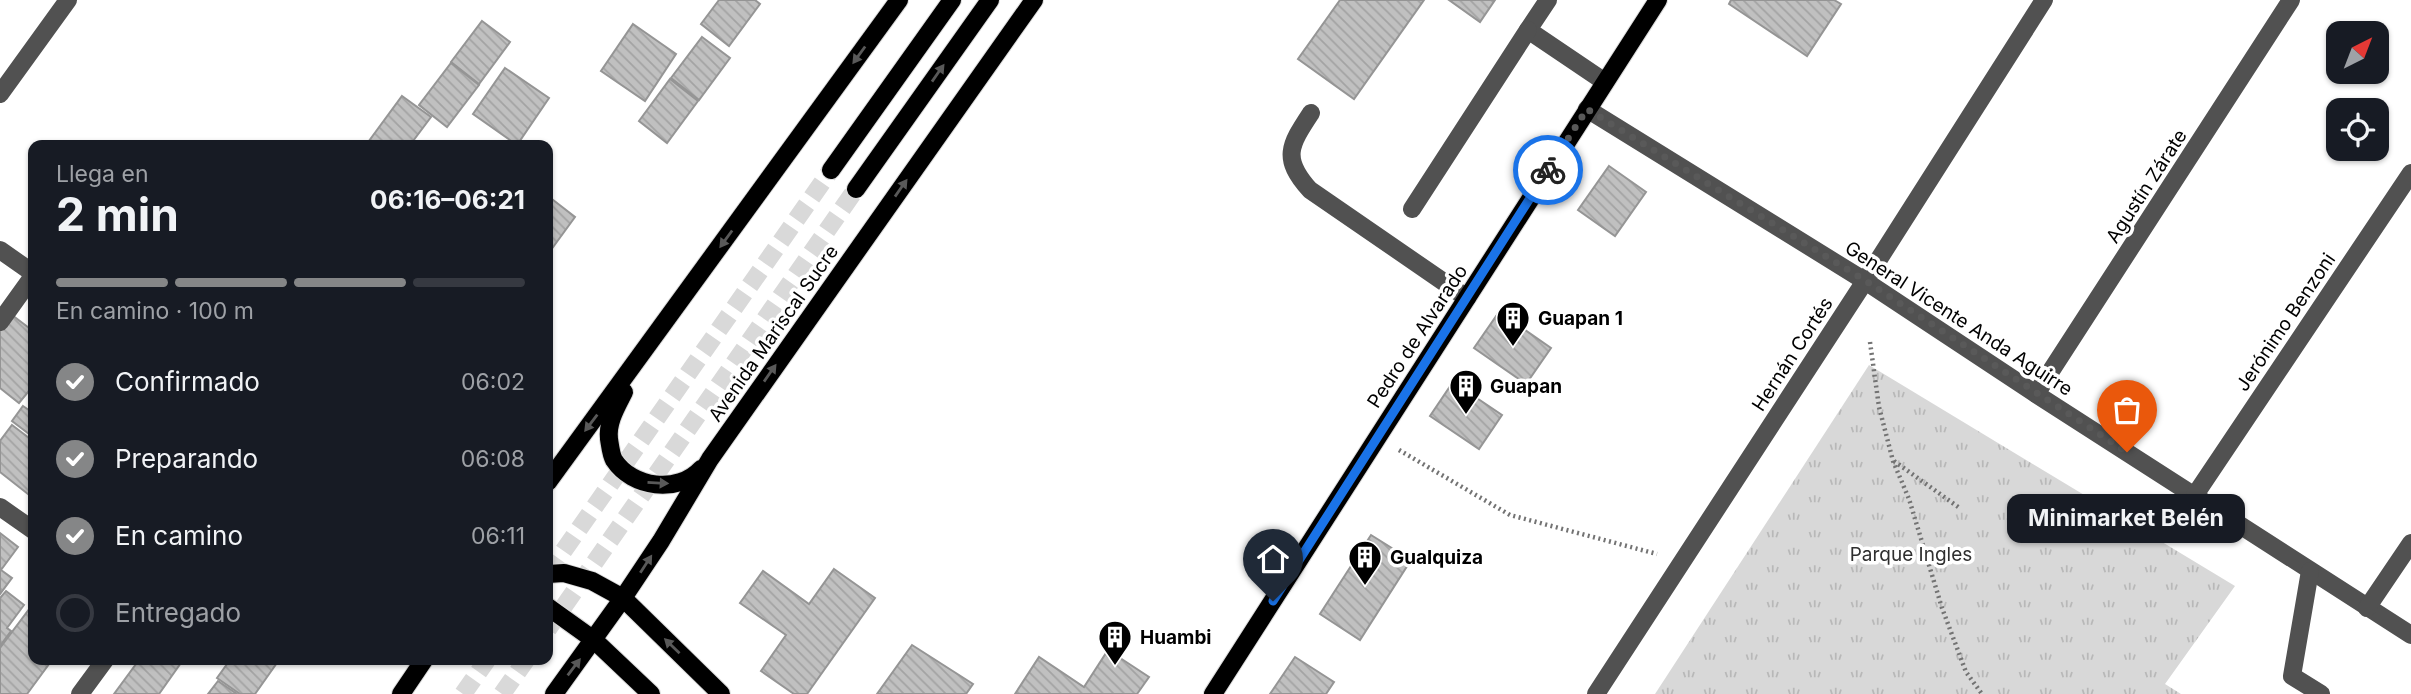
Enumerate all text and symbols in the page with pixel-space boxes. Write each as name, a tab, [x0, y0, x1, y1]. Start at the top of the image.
north arrow	[2326, 21, 2389, 84]
map controls	[2326, 21, 2389, 161]
one-way arrow	[852, 46, 866, 64]
one-way arrow	[931, 64, 945, 82]
button: locate	[2326, 98, 2389, 161]
street label: Agustín Zárate	[2101, 125, 2192, 247]
courier	[1513, 135, 1583, 205]
icon: bike	[1529, 151, 1567, 189]
text: Llega en	[56, 160, 148, 188]
one-way arrow	[894, 179, 908, 197]
text: 06:16–06:21	[370, 184, 525, 215]
text: 2 min	[56, 186, 179, 242]
one-way arrow	[719, 230, 733, 248]
street label: General Vicente Anda Aguirre	[1841, 236, 2077, 401]
street label: Avenida Mariscal Sucre	[704, 240, 843, 426]
street label: Jerónimo Benzoni	[2231, 249, 2340, 396]
street label: Pedro de Alvarado	[1362, 260, 1472, 412]
street label: Hernán Cortés	[1747, 293, 1838, 415]
text: En camino · 100 m	[56, 297, 254, 325]
building icon: Guapan 1	[1494, 299, 1532, 348]
place label: Guapan 1	[1538, 307, 1623, 330]
icon: check	[56, 363, 94, 401]
one-way arrow	[763, 364, 777, 382]
text: Confirmado	[115, 366, 260, 397]
building icon: Guapan	[1447, 367, 1485, 416]
text: 06:02	[461, 368, 525, 396]
place label: Guapan	[1490, 375, 1562, 398]
pin	[2097, 380, 2157, 452]
icon: bag	[2108, 391, 2146, 429]
one-way arrow	[584, 414, 598, 432]
icon: check	[56, 440, 94, 478]
text: Preparando	[115, 443, 258, 474]
text: 06:08	[461, 445, 525, 473]
one-way arrow	[647, 478, 669, 489]
callout: Minimarket Belén	[2008, 494, 2246, 543]
text: Minimarket Belén	[2028, 504, 2224, 532]
icon: check	[56, 517, 94, 555]
text: En camino	[115, 520, 243, 551]
text: 06:11	[471, 522, 525, 550]
pin	[1243, 529, 1303, 601]
building icon: Gualquiza	[1346, 538, 1384, 587]
icon: home	[1254, 540, 1292, 578]
park label: Parque Ingles	[1850, 543, 1972, 566]
place label: Gualquiza	[1390, 546, 1483, 569]
one-way arrow	[639, 555, 653, 573]
text: Entregado	[115, 597, 241, 628]
building icon: Huambi	[1096, 618, 1134, 667]
place label: Huambi	[1140, 626, 1212, 649]
one-way arrow	[664, 639, 681, 655]
one-way arrow	[566, 658, 580, 676]

